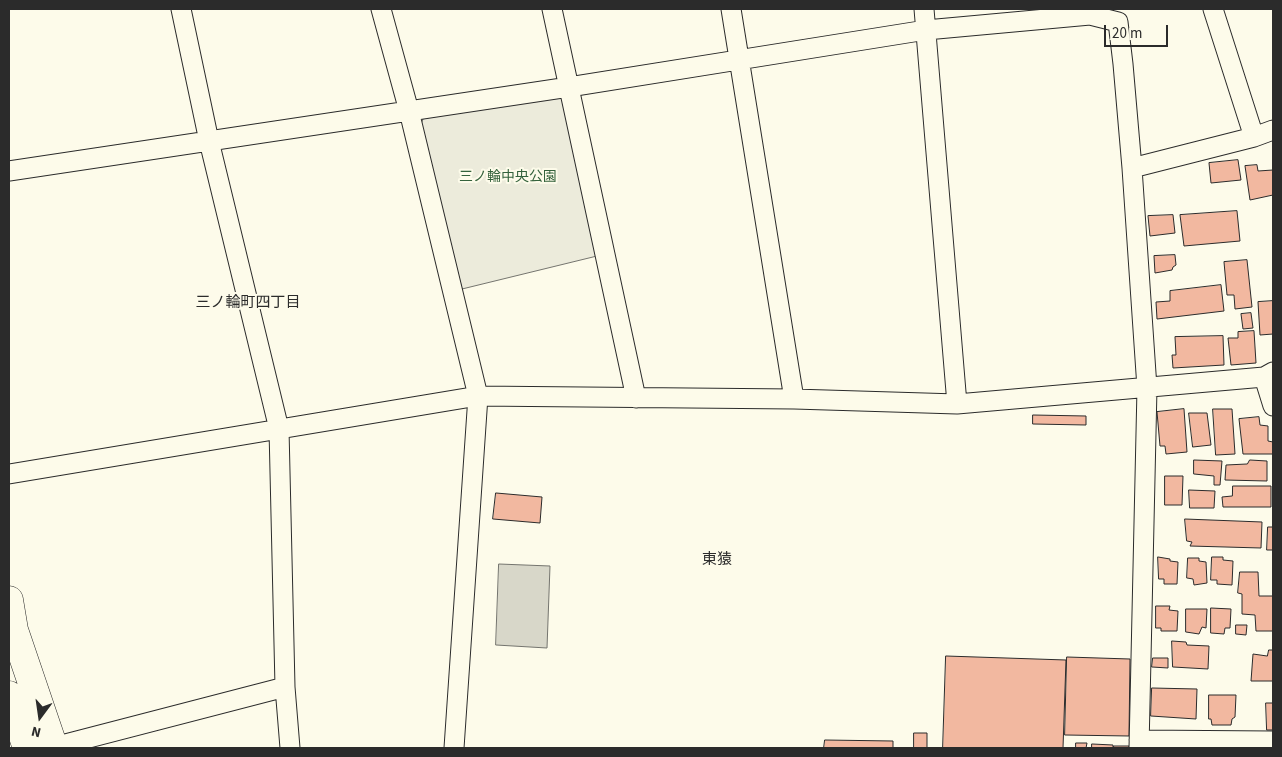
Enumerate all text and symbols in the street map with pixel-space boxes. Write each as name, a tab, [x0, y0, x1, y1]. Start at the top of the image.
scale bar	[1107, 15, 1171, 47]
text: 20 m	[1112, 23, 1142, 44]
park label: 三ノ輪中央公園	[459, 170, 557, 186]
district label: 三ノ輪町四丁目	[196, 295, 300, 313]
district label: 東猿	[702, 552, 732, 570]
north arrow	[15, 692, 65, 742]
text: N	[29, 721, 43, 742]

